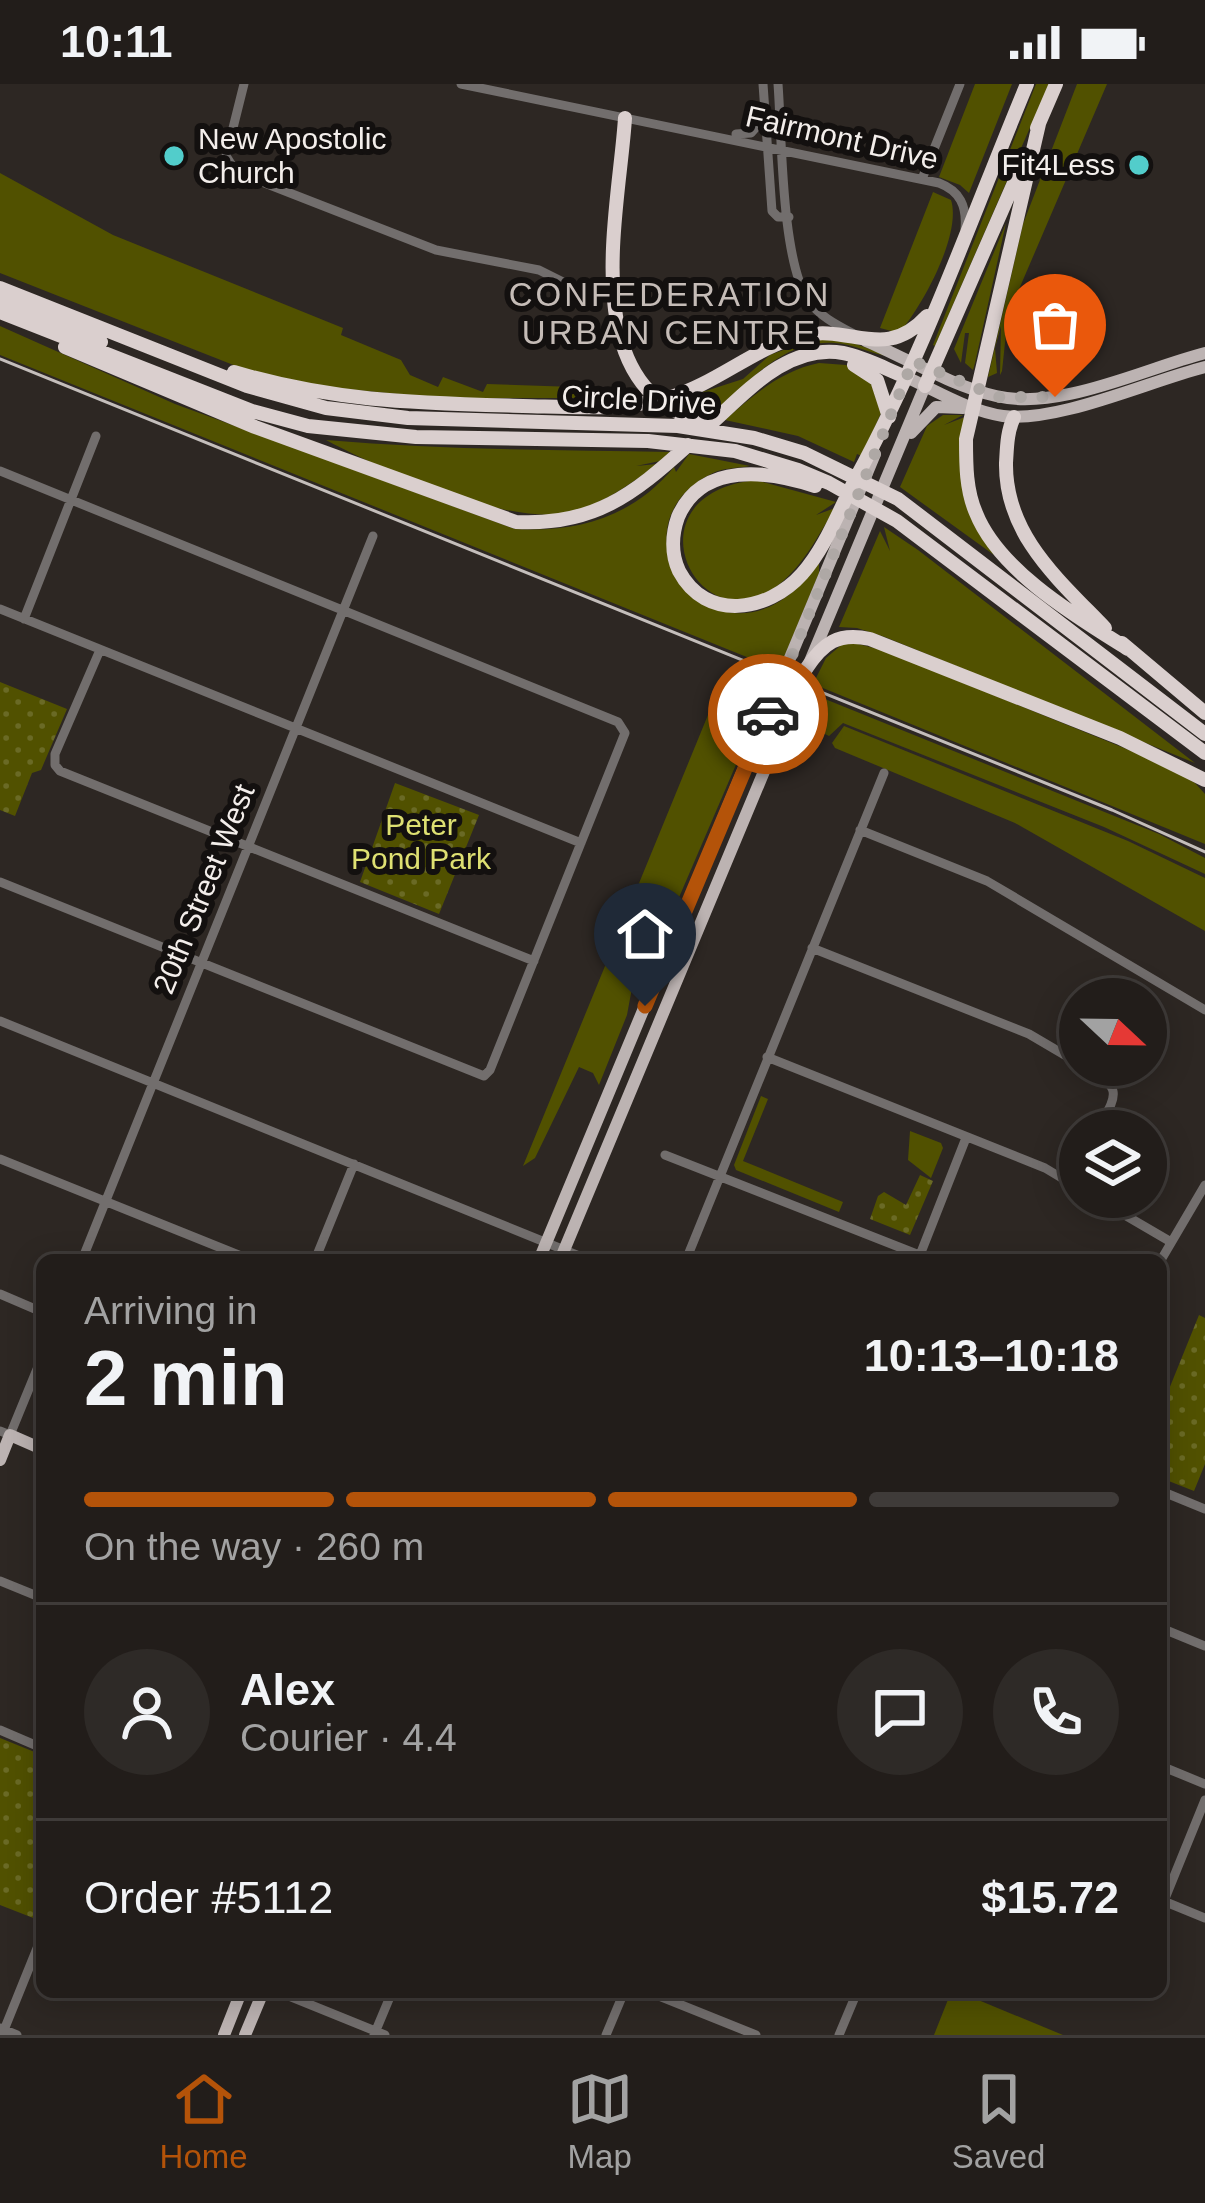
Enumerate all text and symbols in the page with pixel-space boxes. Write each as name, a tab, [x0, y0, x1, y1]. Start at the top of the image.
text: 10:11	[60, 16, 173, 67]
street label: Fairmont Drive	[743, 99, 942, 176]
place label: New Apostolic Church	[198, 122, 386, 189]
marker: New Apostolic Church	[161, 143, 187, 169]
place label: Fit4Less	[1002, 148, 1115, 181]
marker: Fit4Less	[1126, 152, 1152, 178]
pin	[1004, 274, 1106, 397]
district label: CONFEDERATION URBAN CENTRE	[509, 276, 831, 351]
icon: bag	[1022, 292, 1088, 358]
street label: Circle Drive	[561, 379, 717, 420]
courier	[708, 654, 828, 774]
icon: car	[735, 681, 801, 747]
street label: 20th Street West	[146, 779, 261, 998]
park label: Peter Pond Park	[351, 808, 492, 875]
pin	[594, 883, 696, 1006]
icon: home	[612, 901, 678, 967]
north arrow	[1059, 978, 1167, 1086]
map controls	[1059, 978, 1167, 1218]
button: layers	[1059, 1110, 1167, 1218]
text: Arriving in	[84, 1289, 257, 1332]
text: 10:13–10:18	[864, 1330, 1119, 1381]
text: 2 min	[84, 1334, 288, 1422]
text: On the way · 260 m	[84, 1525, 424, 1568]
button: person	[84, 1649, 210, 1775]
button: chat	[837, 1649, 963, 1775]
button: phone	[993, 1649, 1119, 1775]
text: Alex	[240, 1664, 335, 1715]
text: Courier · 4.4	[240, 1716, 457, 1759]
text: Order #5112	[84, 1872, 333, 1923]
text: $15.72	[981, 1872, 1119, 1923]
tab: Home	[160, 2066, 248, 2176]
tab: Map	[567, 2066, 633, 2176]
tab: Saved	[952, 2066, 1045, 2176]

